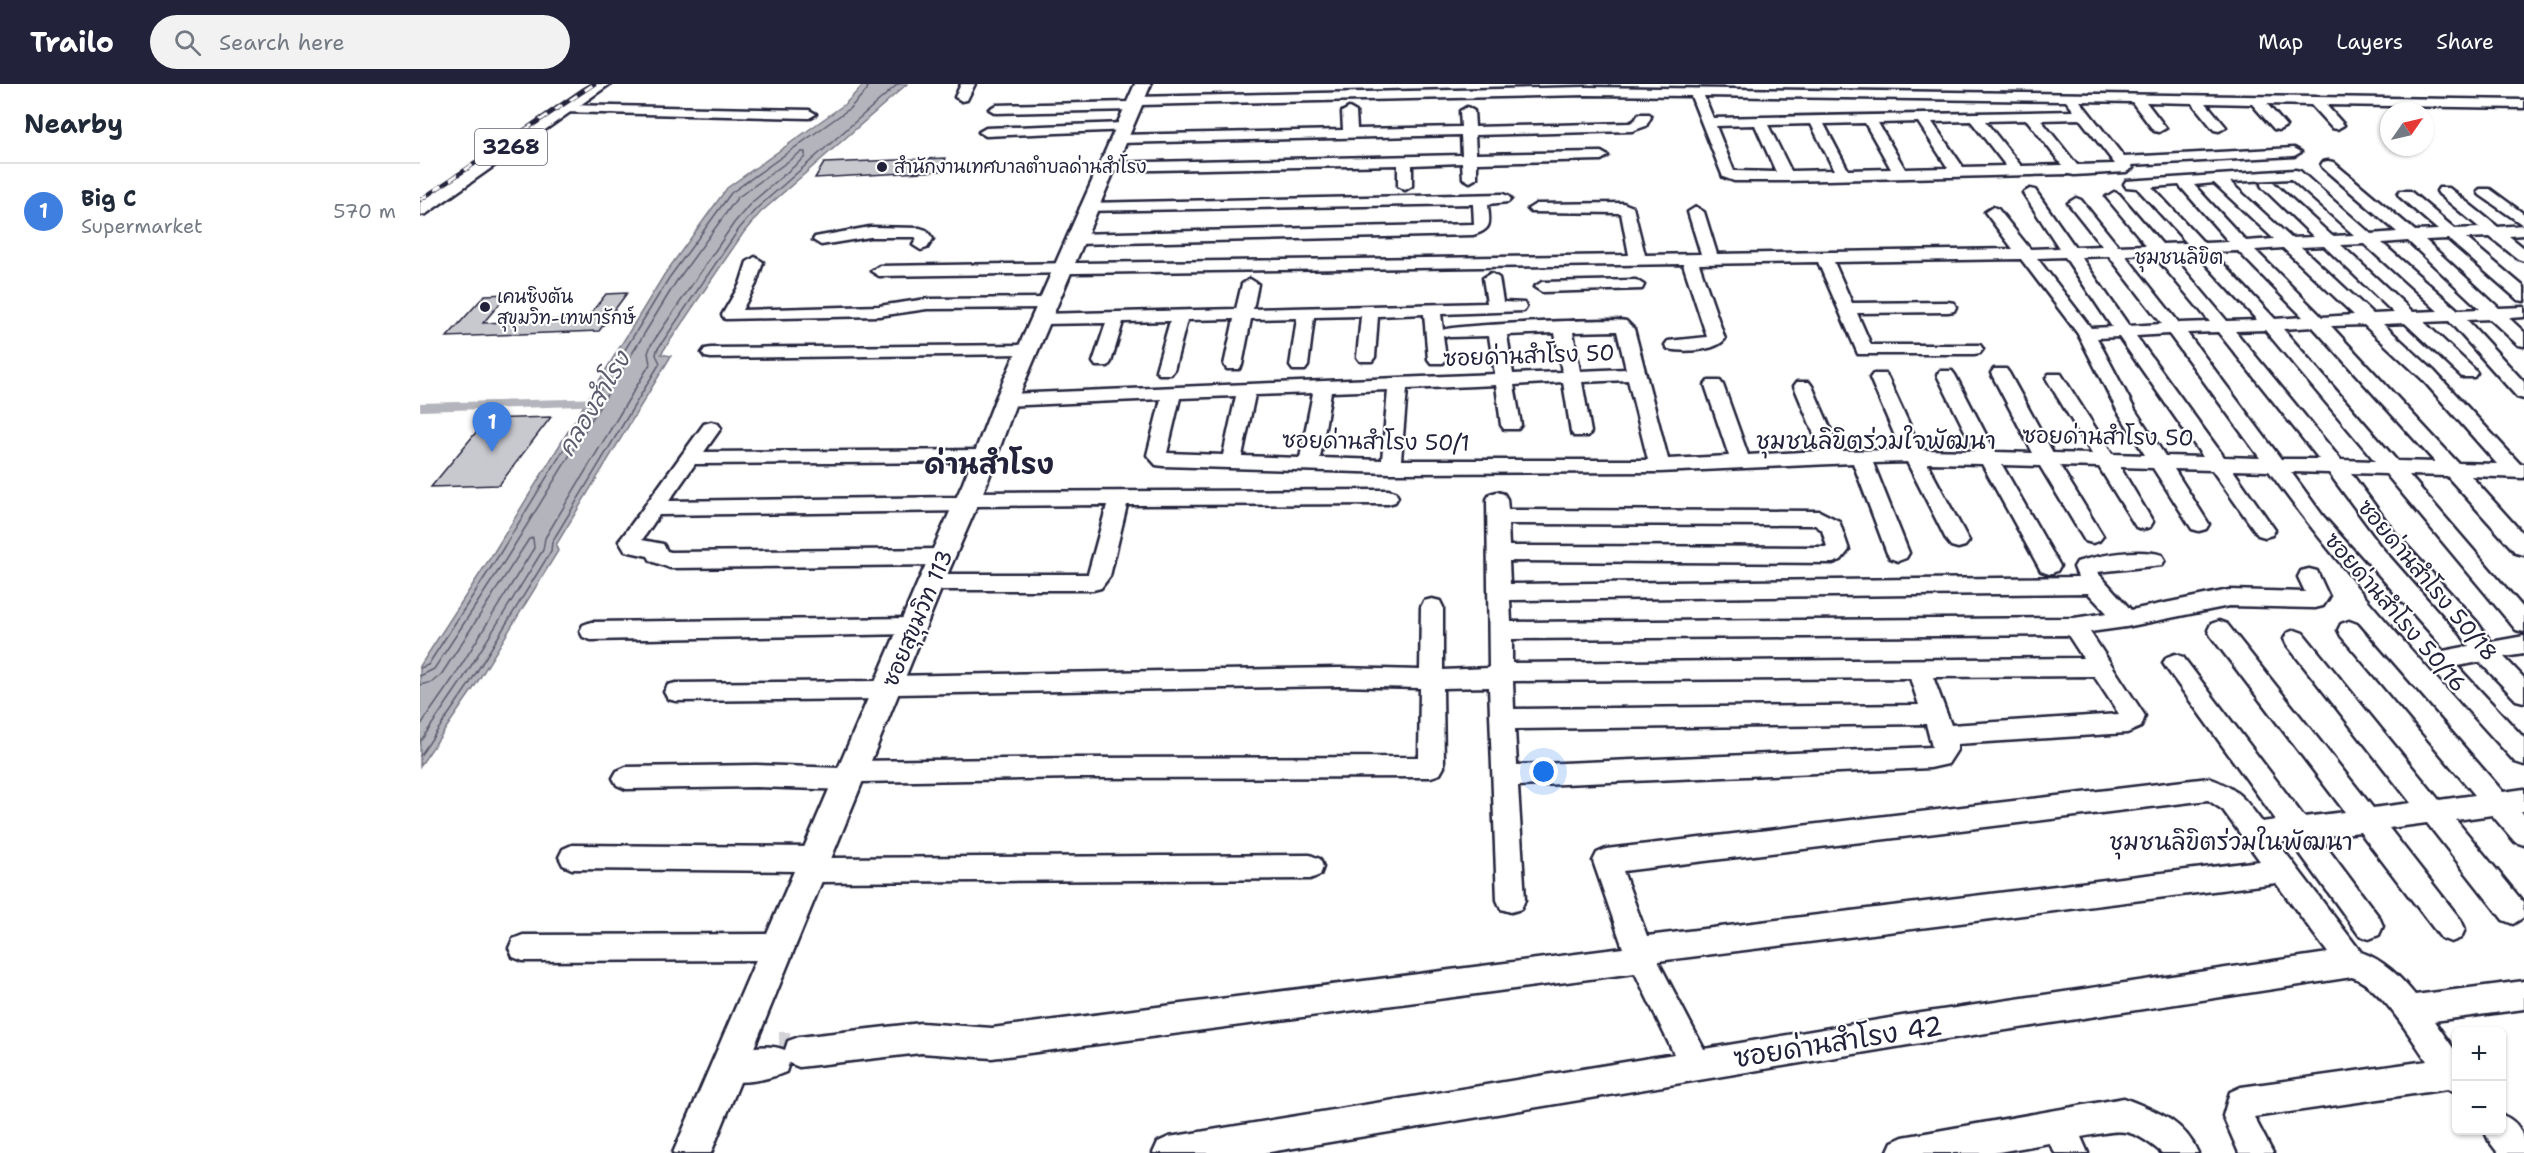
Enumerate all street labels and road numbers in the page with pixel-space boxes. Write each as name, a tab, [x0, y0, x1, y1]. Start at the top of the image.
road number: 3268	[475, 129, 547, 165]
street label: ซอยด่านสำโรง 50	[1443, 338, 1615, 373]
street label: ซอยด่านสำโรง 50	[2022, 421, 2194, 452]
street label: ซอยด่านสำโรง 50/1	[1282, 425, 1470, 458]
street label: ซอยด่านสำโรง 50/18	[2351, 493, 2504, 667]
street label: ซอยด่านสำโรง 50/16	[2318, 526, 2473, 698]
street label: ซอยสุขุมวิท 113	[876, 545, 961, 692]
street label: ซอยด่านสำโรง 42	[1731, 1007, 1945, 1076]

